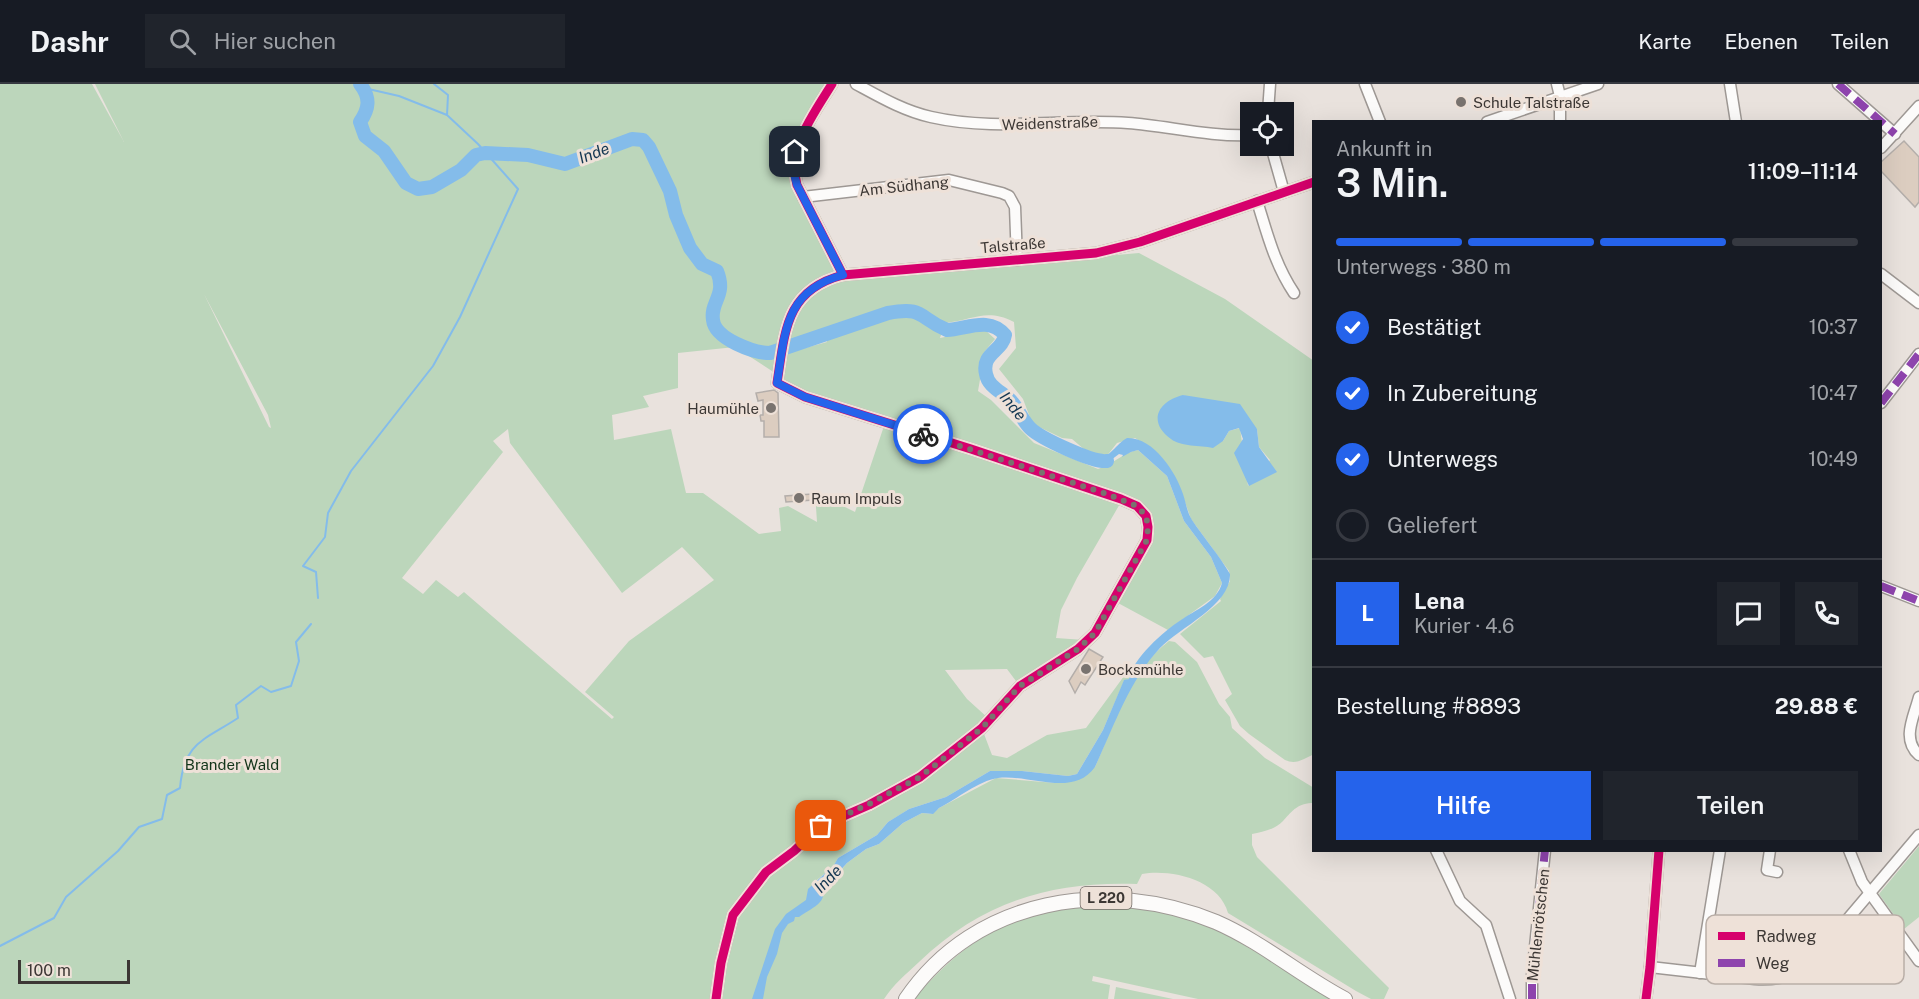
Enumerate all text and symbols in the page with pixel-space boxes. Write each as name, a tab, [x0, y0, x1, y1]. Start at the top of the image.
search box	[145, 14, 565, 68]
text: Dashr	[30, 25, 109, 58]
icon: search	[166, 25, 199, 58]
text: Hier suchen	[214, 28, 336, 54]
text: Karte	[1638, 29, 1692, 54]
text: Ebenen	[1725, 29, 1798, 54]
text: Teilen	[1831, 29, 1889, 54]
place label: Schule Talstraße	[1473, 94, 1590, 111]
marker: Schule Talstraße	[1454, 95, 1468, 109]
map controls	[1240, 102, 1294, 156]
button: locate	[1240, 102, 1294, 156]
street label: Weidenstraße	[1002, 113, 1098, 133]
pin	[769, 126, 820, 177]
icon: home	[778, 135, 811, 168]
text: Ankunft in	[1336, 137, 1432, 161]
water label: Inde	[576, 138, 612, 167]
text: 11:09–11:14	[1748, 158, 1858, 184]
text: 3 Min.	[1336, 160, 1448, 206]
street label: Am Südhang	[858, 173, 950, 199]
street label: Talstraße	[980, 234, 1046, 256]
text: Unterwegs · 380 m	[1336, 255, 1511, 279]
icon: check	[1336, 311, 1369, 344]
text: Bestätigt	[1387, 314, 1482, 340]
text: 10:37	[1809, 315, 1858, 339]
icon: check	[1336, 377, 1369, 410]
text: In Zubereitung	[1387, 380, 1538, 406]
text: 10:47	[1809, 381, 1858, 405]
water label: Inde	[996, 388, 1030, 424]
place label: Haumühle	[687, 400, 759, 417]
marker: Haumühle	[764, 401, 778, 415]
courier	[893, 404, 953, 464]
icon: bike	[907, 418, 940, 451]
icon: check	[1336, 443, 1369, 476]
text: Unterwegs	[1387, 446, 1498, 472]
text: 10:49	[1808, 447, 1858, 471]
place label: Raum Impuls	[811, 490, 902, 507]
marker: Raum Impuls	[792, 491, 806, 505]
text: Geliefert	[1387, 512, 1477, 538]
button: chat	[1717, 582, 1780, 645]
button: phone	[1795, 582, 1858, 645]
text: Lena	[1414, 588, 1465, 614]
text: L	[1361, 600, 1374, 626]
text: Kurier · 4.6	[1414, 614, 1514, 638]
place label: Bocksmühle	[1098, 661, 1184, 678]
marker: Bocksmühle	[1079, 662, 1093, 676]
text: Bestellung #8893	[1336, 693, 1521, 719]
text: 29.88 €	[1775, 693, 1858, 719]
park label: Brander Wald	[185, 756, 279, 773]
button: Hilfe	[1336, 771, 1591, 840]
button: Teilen	[1603, 771, 1858, 840]
pin	[795, 800, 846, 851]
icon: bag	[804, 809, 837, 842]
water label: Inde	[810, 861, 846, 897]
street label: Mühlenrötschen	[1524, 868, 1552, 982]
road number: L 220	[1080, 887, 1132, 909]
legend	[1706, 915, 1904, 984]
text: Radweg	[1756, 927, 1816, 946]
text: Weg	[1756, 954, 1790, 973]
scale bar	[18, 957, 130, 984]
text: 100 m	[27, 961, 71, 980]

